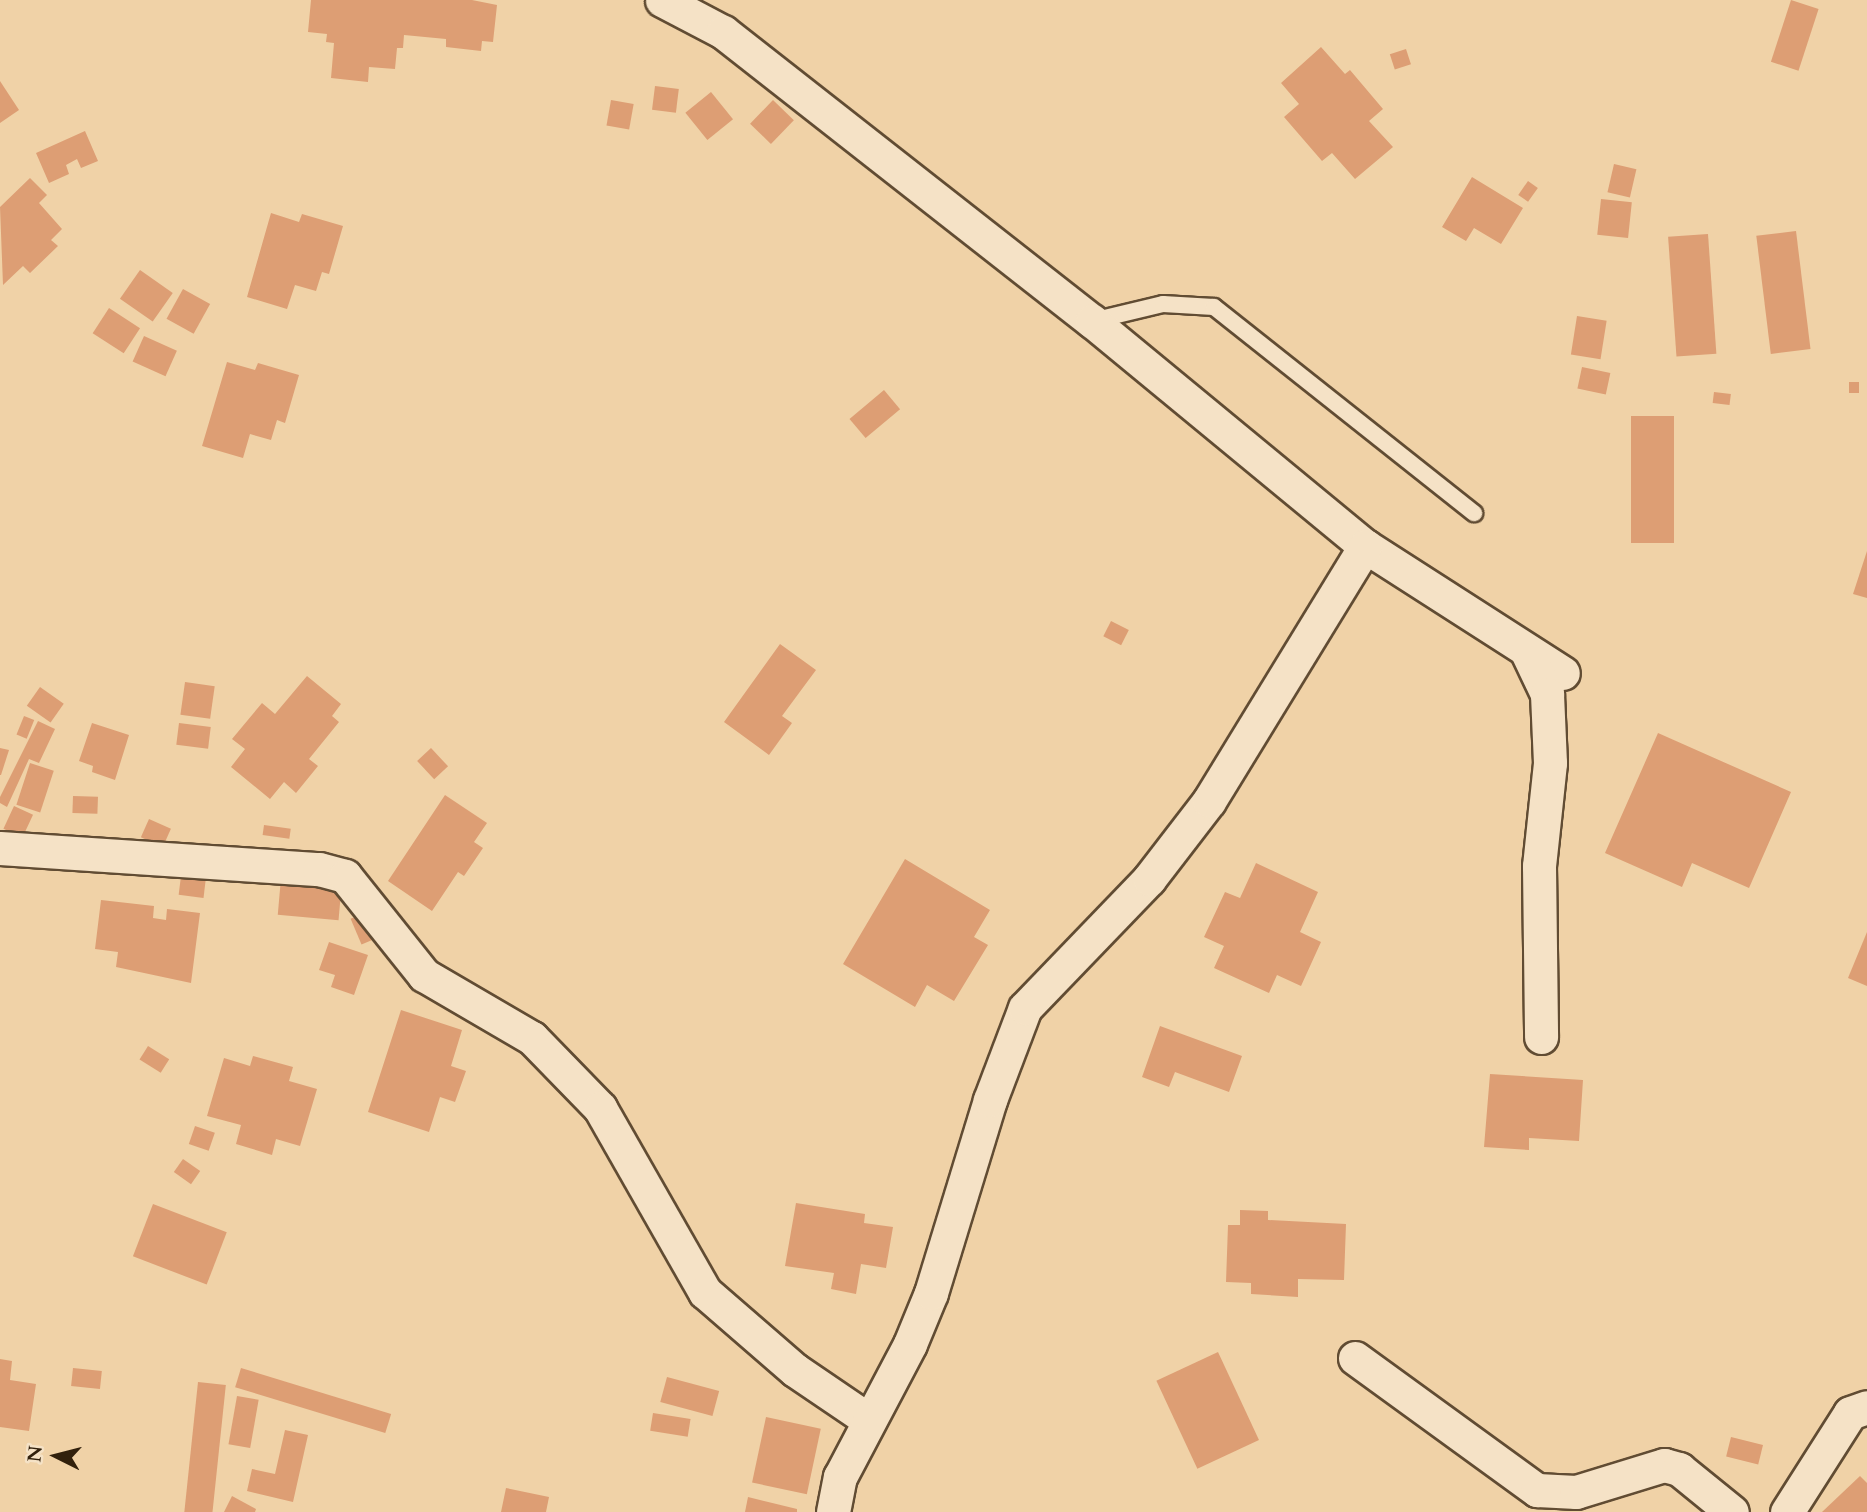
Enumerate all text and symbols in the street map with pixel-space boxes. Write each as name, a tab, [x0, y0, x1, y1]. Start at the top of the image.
north arrow	[21, 1421, 91, 1491]
text: N	[21, 1444, 49, 1463]

